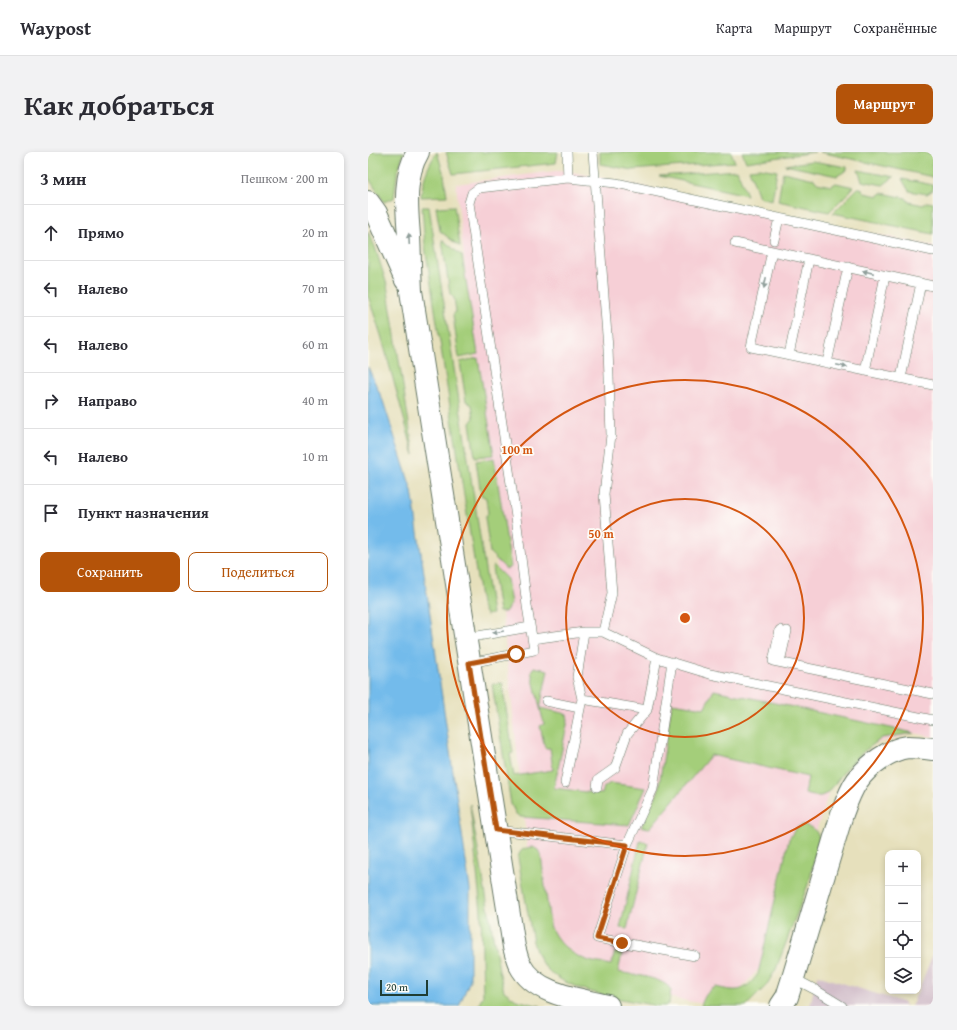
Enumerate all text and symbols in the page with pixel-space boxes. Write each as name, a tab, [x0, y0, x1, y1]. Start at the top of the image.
text: Waypost	[20, 14, 91, 42]
text: Карта	[716, 18, 752, 38]
text: Маршрут	[774, 18, 832, 38]
text: Сохранённые	[854, 18, 937, 38]
text: Как добраться	[24, 84, 214, 125]
button: Маршрут	[836, 84, 933, 124]
text: 3 мин	[40, 166, 86, 191]
text: Пешком · 200 m	[241, 169, 328, 188]
icon: ahead	[40, 222, 62, 244]
text: Прямо	[78, 222, 124, 243]
text: 20 m	[302, 223, 328, 242]
one-way arrow	[405, 233, 412, 245]
one-way arrow	[861, 268, 874, 274]
one-way arrow	[762, 277, 768, 289]
icon: left	[40, 278, 62, 300]
text: Налево	[78, 278, 128, 299]
text: 70 m	[302, 279, 328, 298]
icon: left	[40, 334, 62, 356]
text: Налево	[78, 334, 128, 355]
text: 60 m	[302, 335, 328, 354]
one-way arrow	[836, 363, 848, 369]
icon: right	[40, 390, 62, 412]
text: Направо	[78, 390, 137, 411]
text: 40 m	[302, 391, 328, 410]
text: 100 m	[501, 441, 534, 458]
icon: left	[40, 446, 62, 468]
text: Налево	[78, 446, 128, 467]
text: 10 m	[302, 447, 328, 466]
icon: arrive	[40, 502, 62, 524]
text: Пункт назначения	[78, 502, 209, 523]
text: 50 m	[588, 525, 614, 542]
button: Сохранить	[40, 552, 180, 592]
button: Поделиться	[188, 552, 328, 592]
centre of rings	[678, 611, 692, 625]
one-way arrow	[492, 629, 504, 635]
route start	[507, 645, 525, 663]
map controls	[885, 850, 921, 994]
button: +	[885, 850, 921, 886]
button: −	[885, 886, 921, 922]
button: locate	[885, 922, 921, 958]
route end	[613, 934, 631, 952]
button: layers	[885, 958, 921, 994]
scale bar	[380, 978, 428, 997]
text: 20 m	[386, 979, 408, 995]

